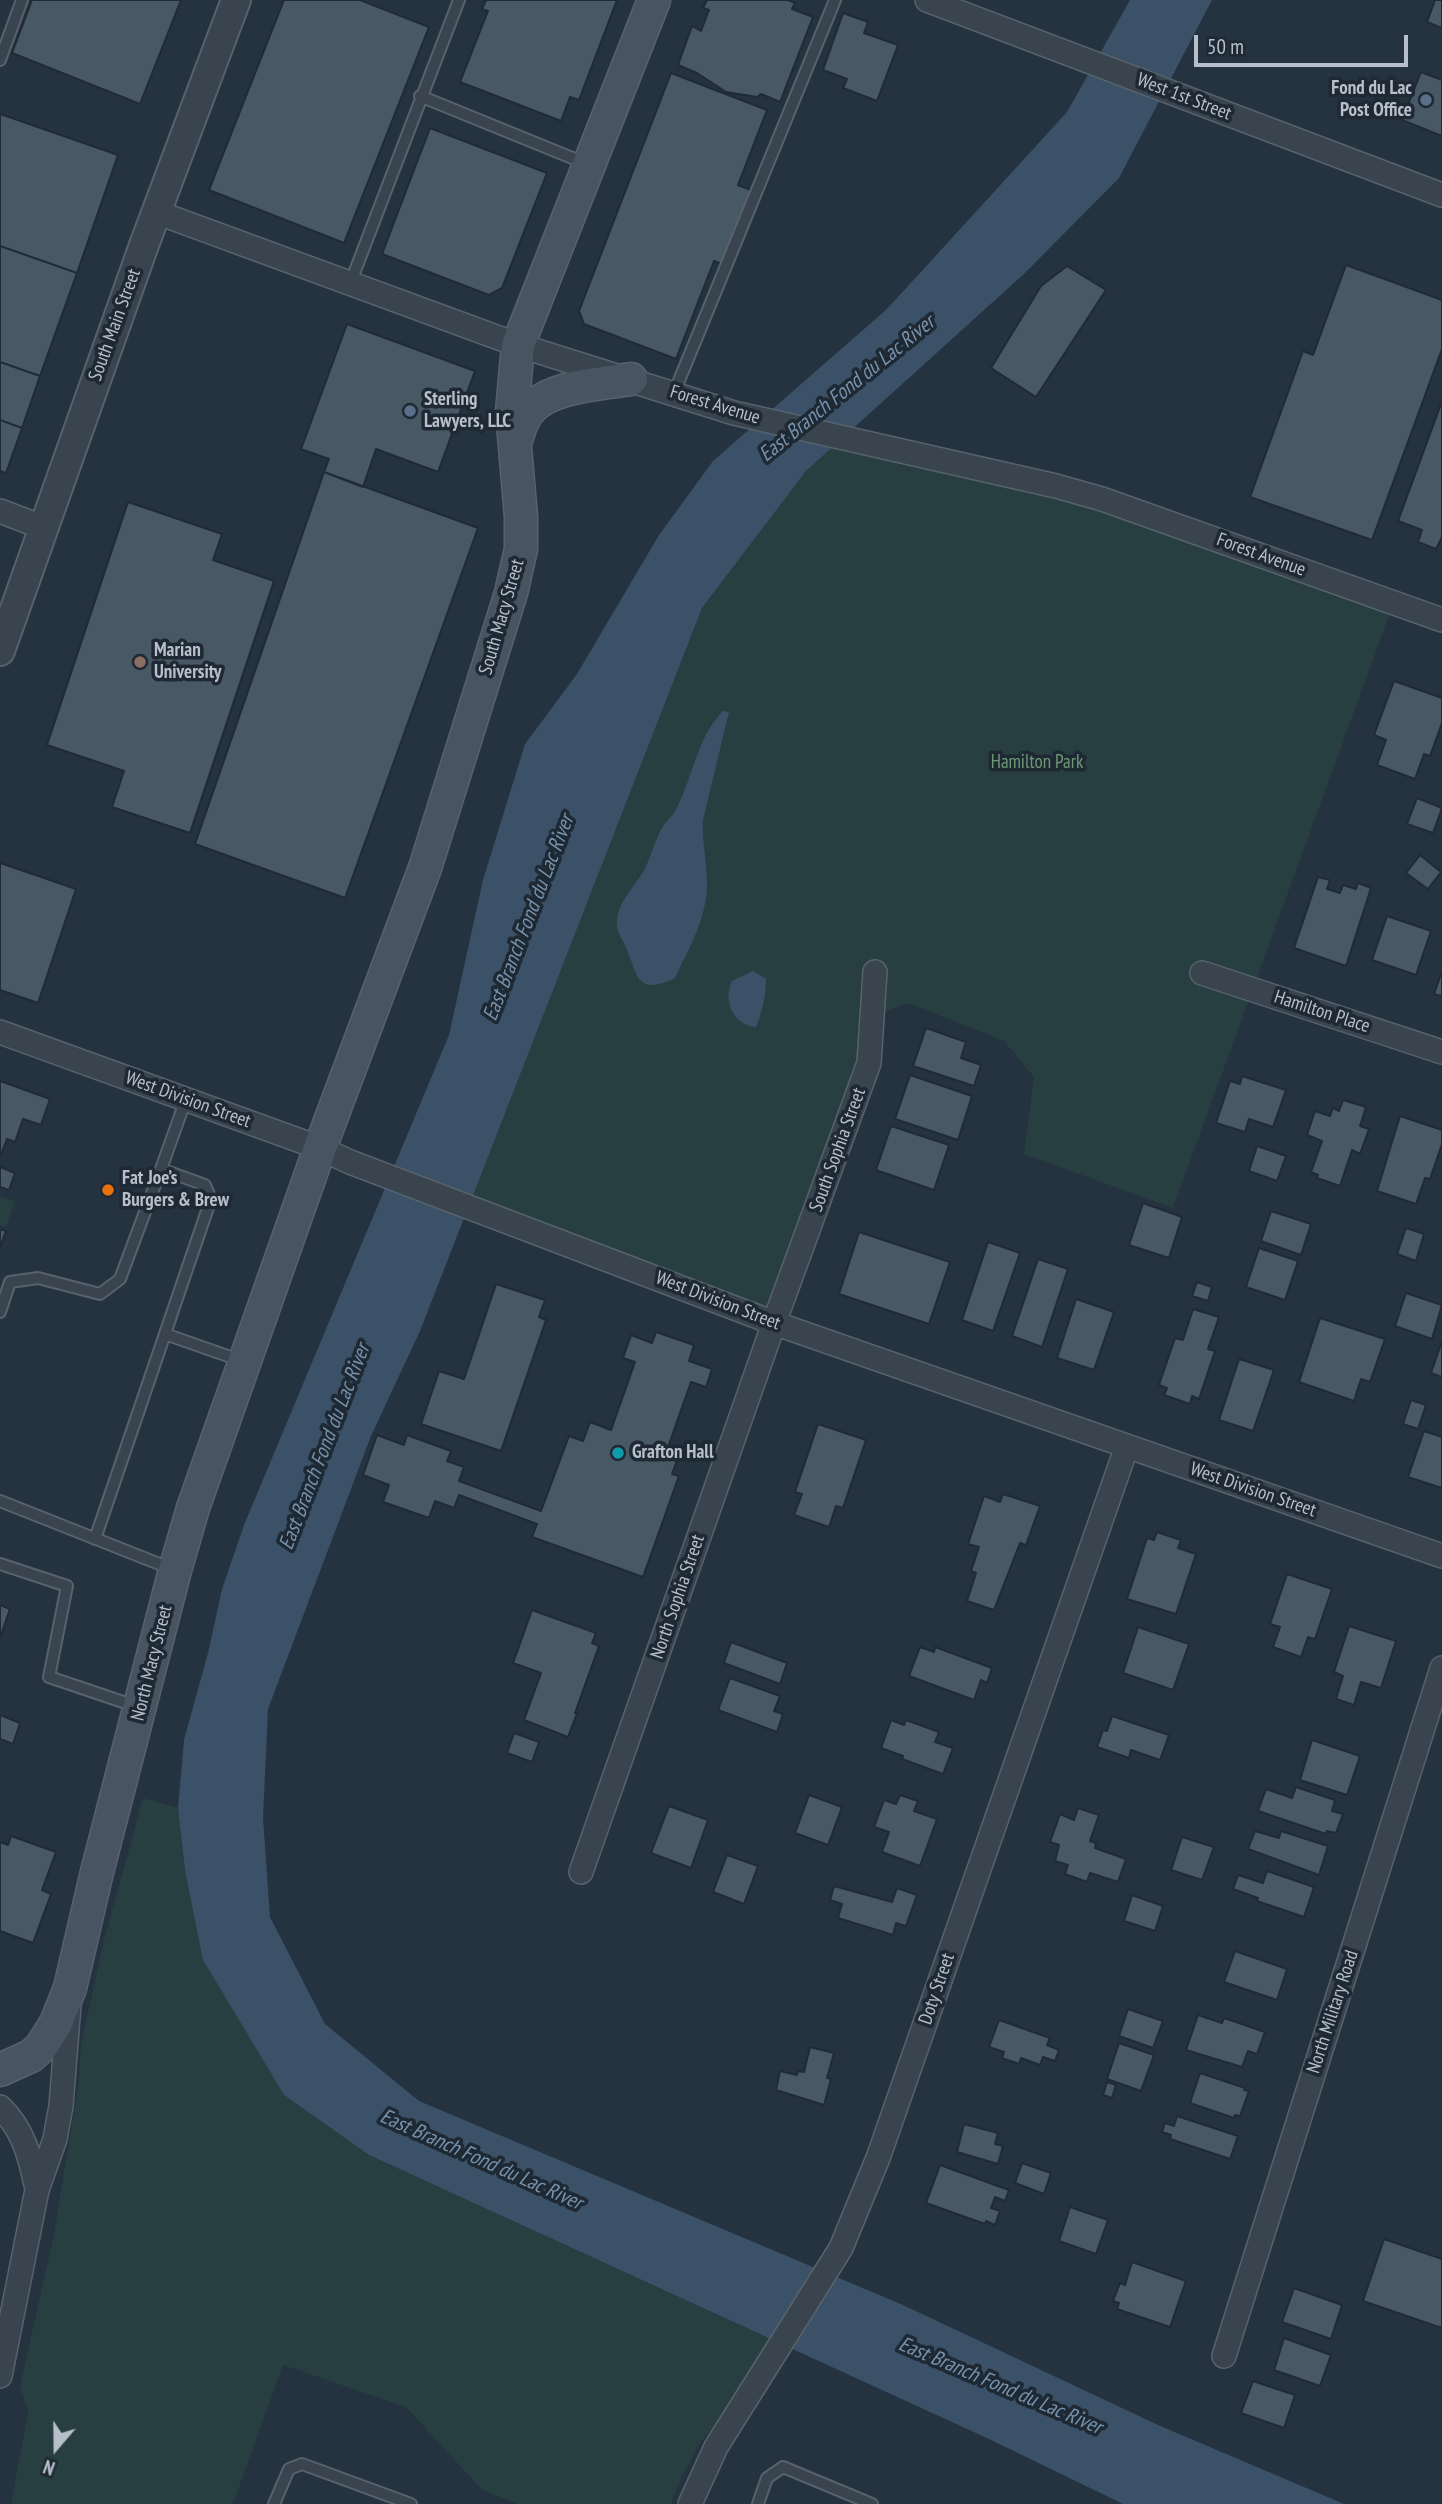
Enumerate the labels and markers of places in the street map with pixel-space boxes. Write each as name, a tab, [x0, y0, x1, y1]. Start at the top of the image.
place label: Fond du Lac Post Office	[1331, 78, 1412, 122]
marker: Fond du Lac Post Office	[1418, 92, 1434, 108]
place label: Sterling Lawyers, LLC	[424, 389, 511, 433]
marker: Sterling Lawyers, LLC	[402, 403, 418, 419]
place label: Marian University	[154, 640, 221, 684]
marker: Marian University	[132, 654, 148, 670]
place label: Fat Joe’s Burgers & Brew	[122, 1168, 229, 1212]
marker: Fat Joe’s Burgers & Brew	[100, 1182, 116, 1198]
place label: Grafton Hall	[632, 1442, 714, 1464]
marker: Grafton Hall	[610, 1445, 626, 1461]

